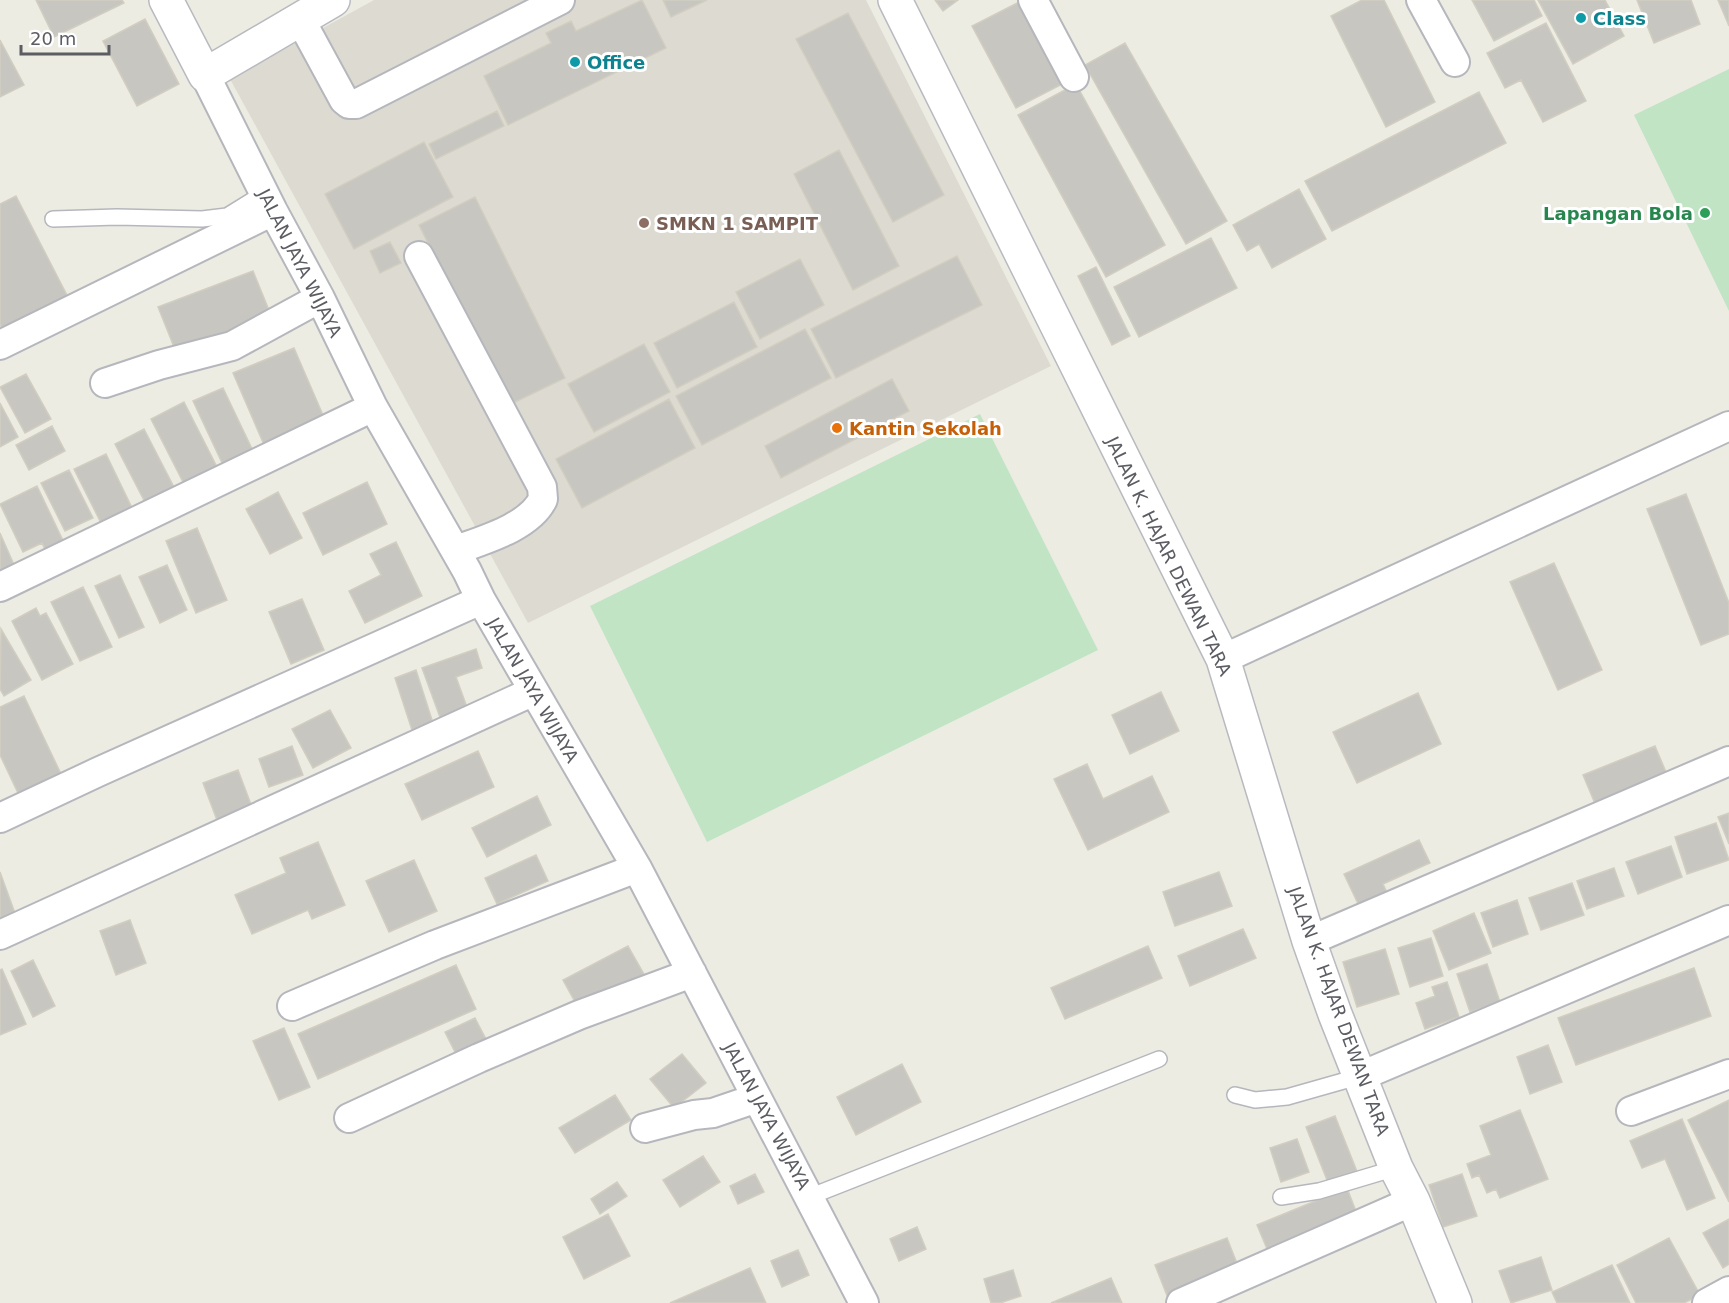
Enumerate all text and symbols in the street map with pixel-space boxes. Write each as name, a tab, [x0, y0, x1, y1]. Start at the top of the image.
place label: Class	[1593, 8, 1646, 29]
marker: Class	[1574, 11, 1588, 25]
scale bar	[21, 18, 110, 56]
text: 20 m	[30, 28, 76, 49]
place label: Office	[587, 52, 645, 73]
marker: Office	[568, 55, 582, 69]
street label: JALAN JAYA WIJAYA	[253, 184, 347, 341]
place label: Lapangan Bola	[1543, 203, 1693, 224]
marker: Lapangan Bola	[1698, 206, 1712, 220]
place label: SMKN 1 SAMPIT	[656, 213, 819, 234]
marker: SMKN 1 SAMPIT	[637, 216, 651, 230]
place label: Kantin Sekolah	[849, 418, 1002, 439]
marker: Kantin Sekolah	[830, 421, 844, 435]
street label: JALAN K. HAJAR DEWAN TARA	[1101, 432, 1236, 680]
street label: JALAN JAYA WIJAYA	[482, 613, 583, 767]
street label: JALAN K. HAJAR DEWAN TARA	[1284, 883, 1394, 1139]
street label: JALAN JAYA WIJAYA	[719, 1038, 815, 1194]

